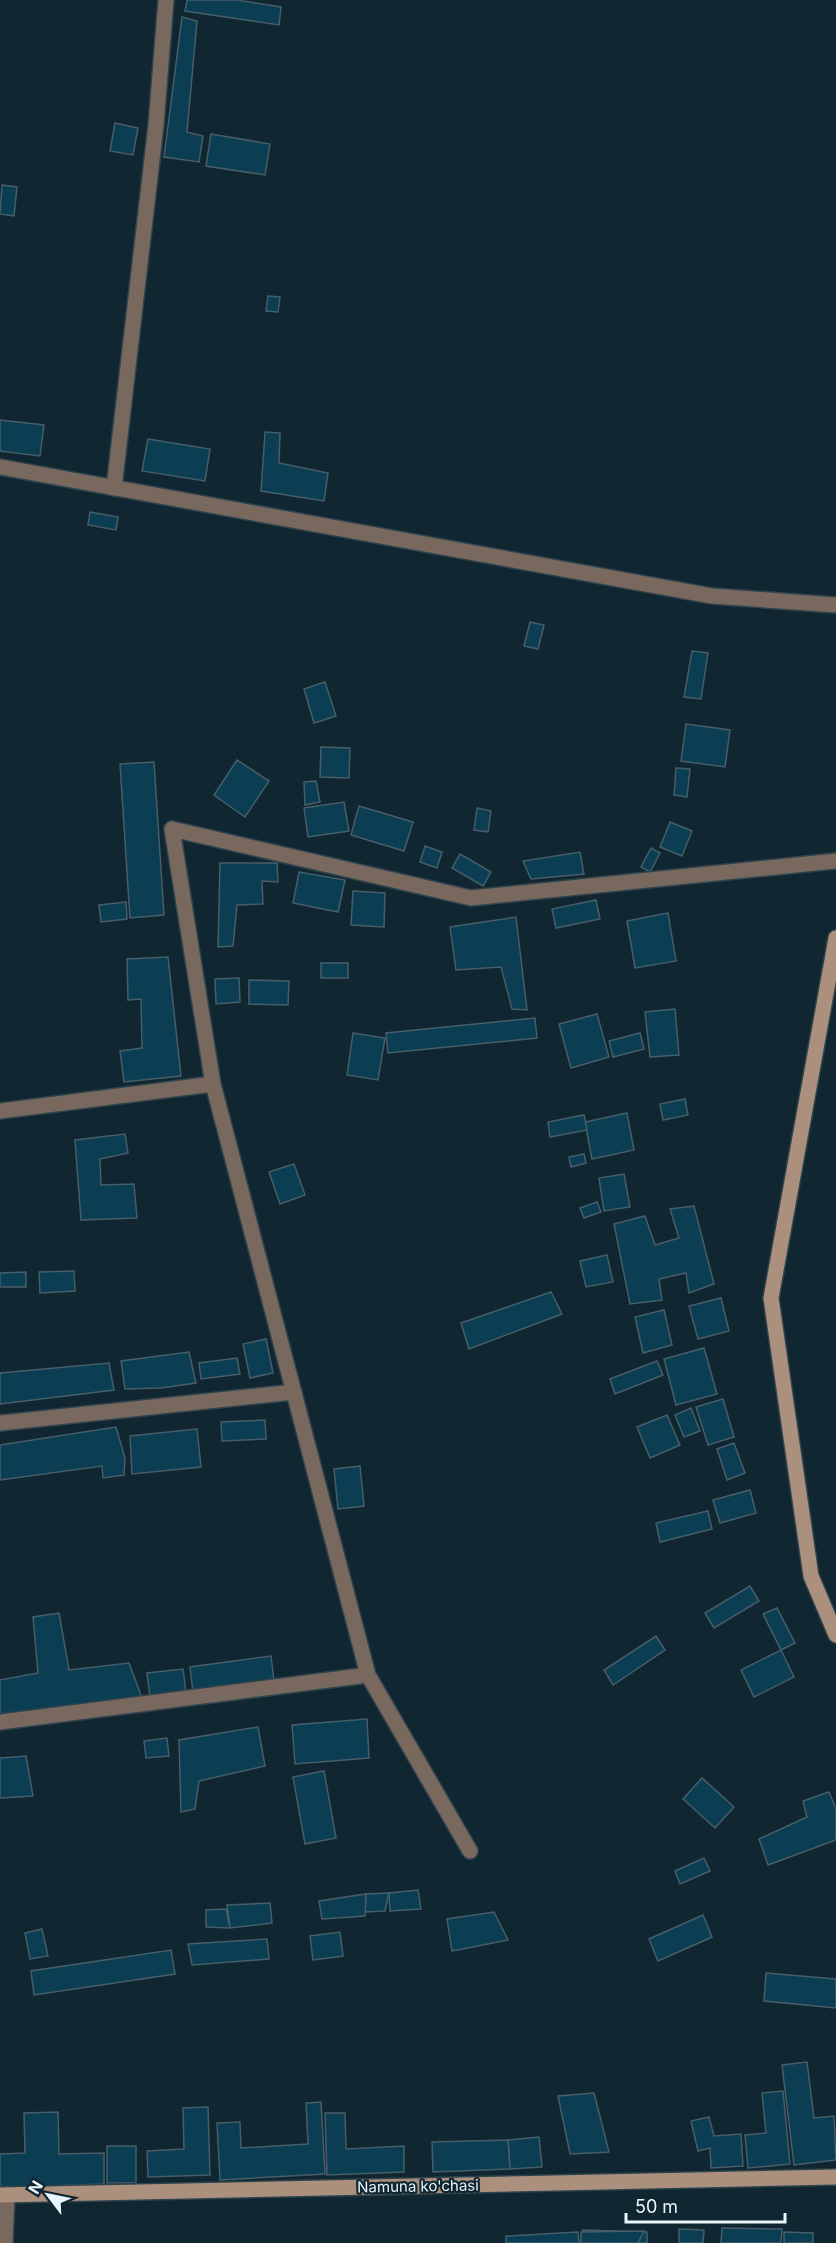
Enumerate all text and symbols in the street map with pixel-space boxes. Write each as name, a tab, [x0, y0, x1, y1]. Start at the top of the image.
north arrow	[18, 2165, 78, 2225]
street label: Namuna ko'chasi	[357, 2175, 479, 2197]
text: N	[24, 2177, 47, 2198]
scale bar	[626, 2186, 785, 2224]
text: 50 m	[635, 2196, 678, 2217]

